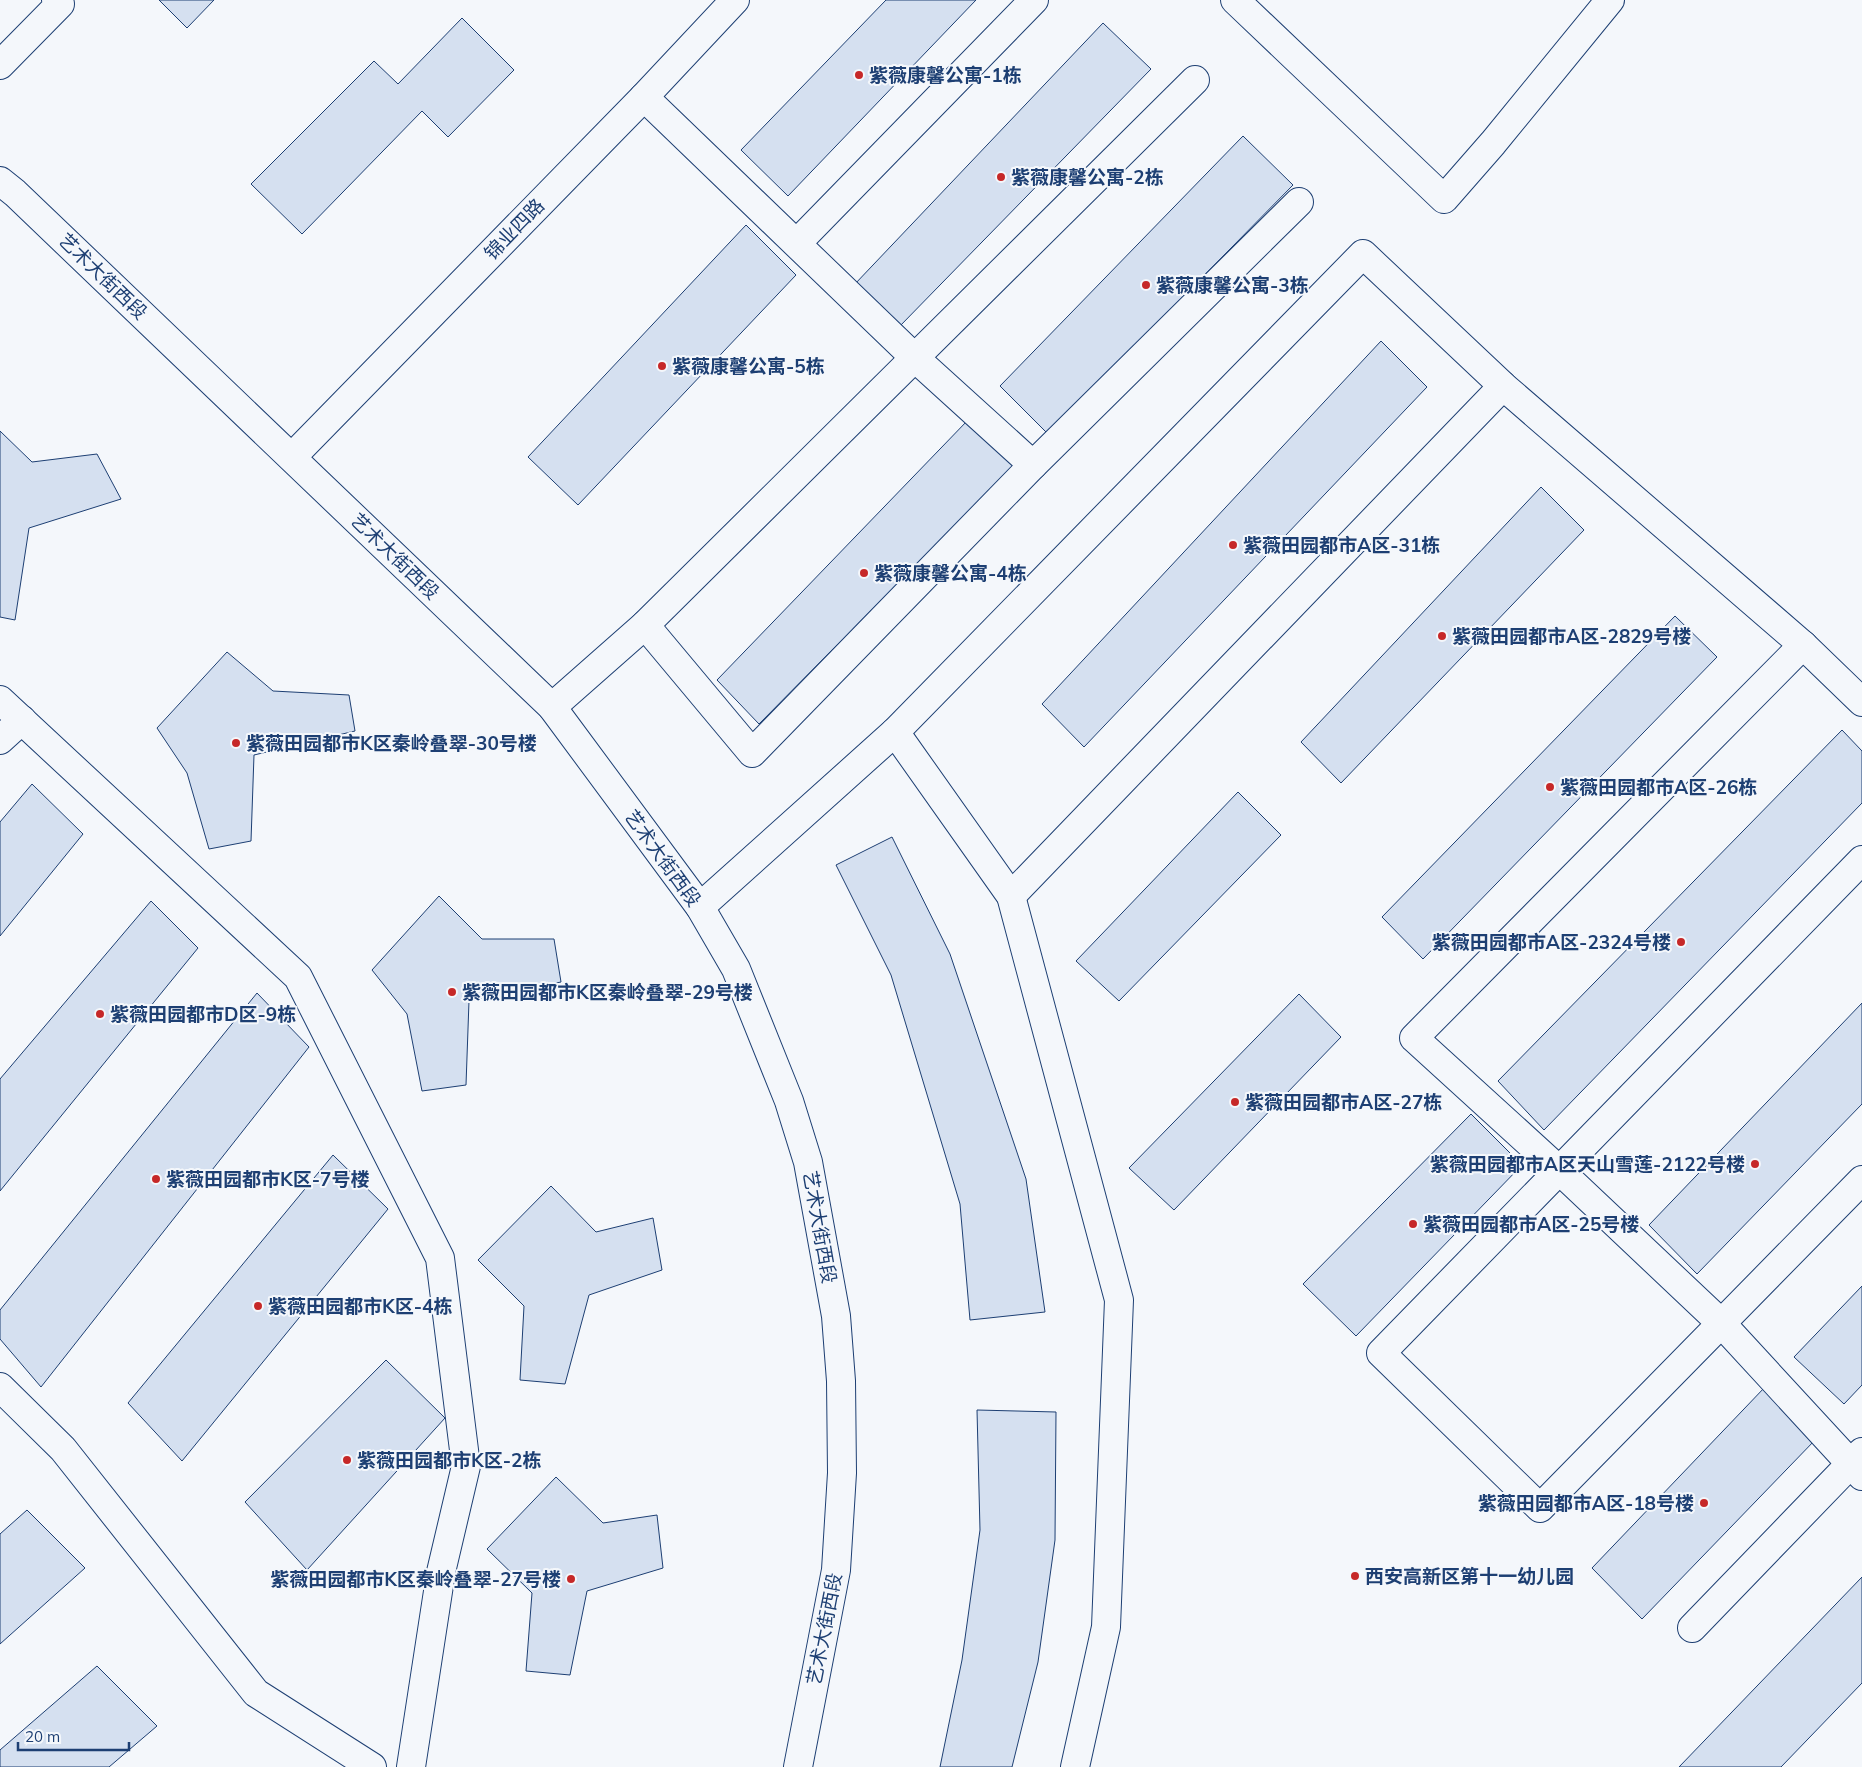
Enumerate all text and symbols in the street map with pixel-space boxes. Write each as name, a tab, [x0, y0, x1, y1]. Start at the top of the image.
place label: 紫薇康馨公寓-1栋	[869, 63, 1022, 87]
marker: 紫薇康馨公寓-1栋	[853, 69, 865, 81]
place label: 紫薇康馨公寓-2栋	[1011, 165, 1164, 189]
marker: 紫薇康馨公寓-2栋	[995, 171, 1007, 183]
street label: 锦业四路	[479, 193, 549, 265]
street label: 艺术大街西段	[54, 228, 152, 324]
place label: 紫薇康馨公寓-3栋	[1156, 273, 1309, 297]
marker: 紫薇康馨公寓-3栋	[1140, 279, 1152, 291]
place label: 紫薇康馨公寓-5栋	[672, 354, 825, 378]
marker: 紫薇康馨公寓-5栋	[656, 360, 668, 372]
street label: 艺术大街西段	[346, 508, 444, 604]
place label: 紫薇田园都市A区-31栋	[1243, 533, 1440, 557]
marker: 紫薇田园都市A区-31栋	[1227, 539, 1239, 551]
place label: 紫薇康馨公寓-4栋	[874, 561, 1027, 585]
marker: 紫薇康馨公寓-4栋	[858, 567, 870, 579]
place label: 紫薇田园都市A区-2829号楼	[1452, 624, 1691, 648]
marker: 紫薇田园都市A区-2829号楼	[1436, 630, 1448, 642]
place label: 紫薇田园都市K区秦岭叠翠-30号楼	[246, 731, 537, 755]
marker: 紫薇田园都市K区秦岭叠翠-30号楼	[230, 737, 242, 749]
place label: 紫薇田园都市A区-26栋	[1560, 775, 1757, 799]
marker: 紫薇田园都市A区-26栋	[1544, 781, 1556, 793]
street label: 艺术大街西段	[620, 805, 706, 911]
place label: 紫薇田园都市A区-2324号楼	[1432, 930, 1671, 954]
marker: 紫薇田园都市A区-2324号楼	[1675, 936, 1687, 948]
place label: 紫薇田园都市K区秦岭叠翠-29号楼	[462, 980, 753, 1004]
marker: 紫薇田园都市K区秦岭叠翠-29号楼	[446, 986, 458, 998]
place label: 紫薇田园都市D区-9栋	[110, 1002, 296, 1026]
marker: 紫薇田园都市D区-9栋	[94, 1008, 106, 1020]
place label: 紫薇田园都市A区-27栋	[1245, 1090, 1442, 1114]
marker: 紫薇田园都市A区-27栋	[1229, 1096, 1241, 1108]
place label: 紫薇田园都市A区天山雪莲-2122号楼	[1430, 1152, 1745, 1176]
marker: 紫薇田园都市A区天山雪莲-2122号楼	[1749, 1158, 1761, 1170]
place label: 紫薇田园都市K区-7号楼	[166, 1167, 369, 1191]
street label: 艺术大街西段	[798, 1169, 842, 1285]
marker: 紫薇田园都市K区-7号楼	[150, 1173, 162, 1185]
place label: 紫薇田园都市A区-25号楼	[1423, 1212, 1639, 1236]
marker: 紫薇田园都市A区-25号楼	[1407, 1218, 1419, 1230]
place label: 紫薇田园都市K区-4栋	[268, 1294, 452, 1318]
marker: 紫薇田园都市K区-4栋	[252, 1300, 264, 1312]
place label: 紫薇田园都市K区-2栋	[357, 1448, 541, 1472]
marker: 紫薇田园都市K区-2栋	[341, 1454, 353, 1466]
place label: 紫薇田园都市A区-18号楼	[1478, 1491, 1694, 1515]
marker: 紫薇田园都市A区-18号楼	[1698, 1497, 1710, 1509]
place label: 西安高新区第十一幼儿园	[1365, 1564, 1574, 1588]
place label: 紫薇田园都市K区秦岭叠翠-27号楼	[270, 1567, 561, 1591]
marker: 西安高新区第十一幼儿园	[1349, 1570, 1361, 1582]
street label: 艺术大街西段	[801, 1571, 847, 1687]
marker: 紫薇田园都市K区秦岭叠翠-27号楼	[565, 1573, 577, 1585]
scale bar	[18, 1720, 129, 1752]
text: 20 m	[25, 1727, 60, 1746]

